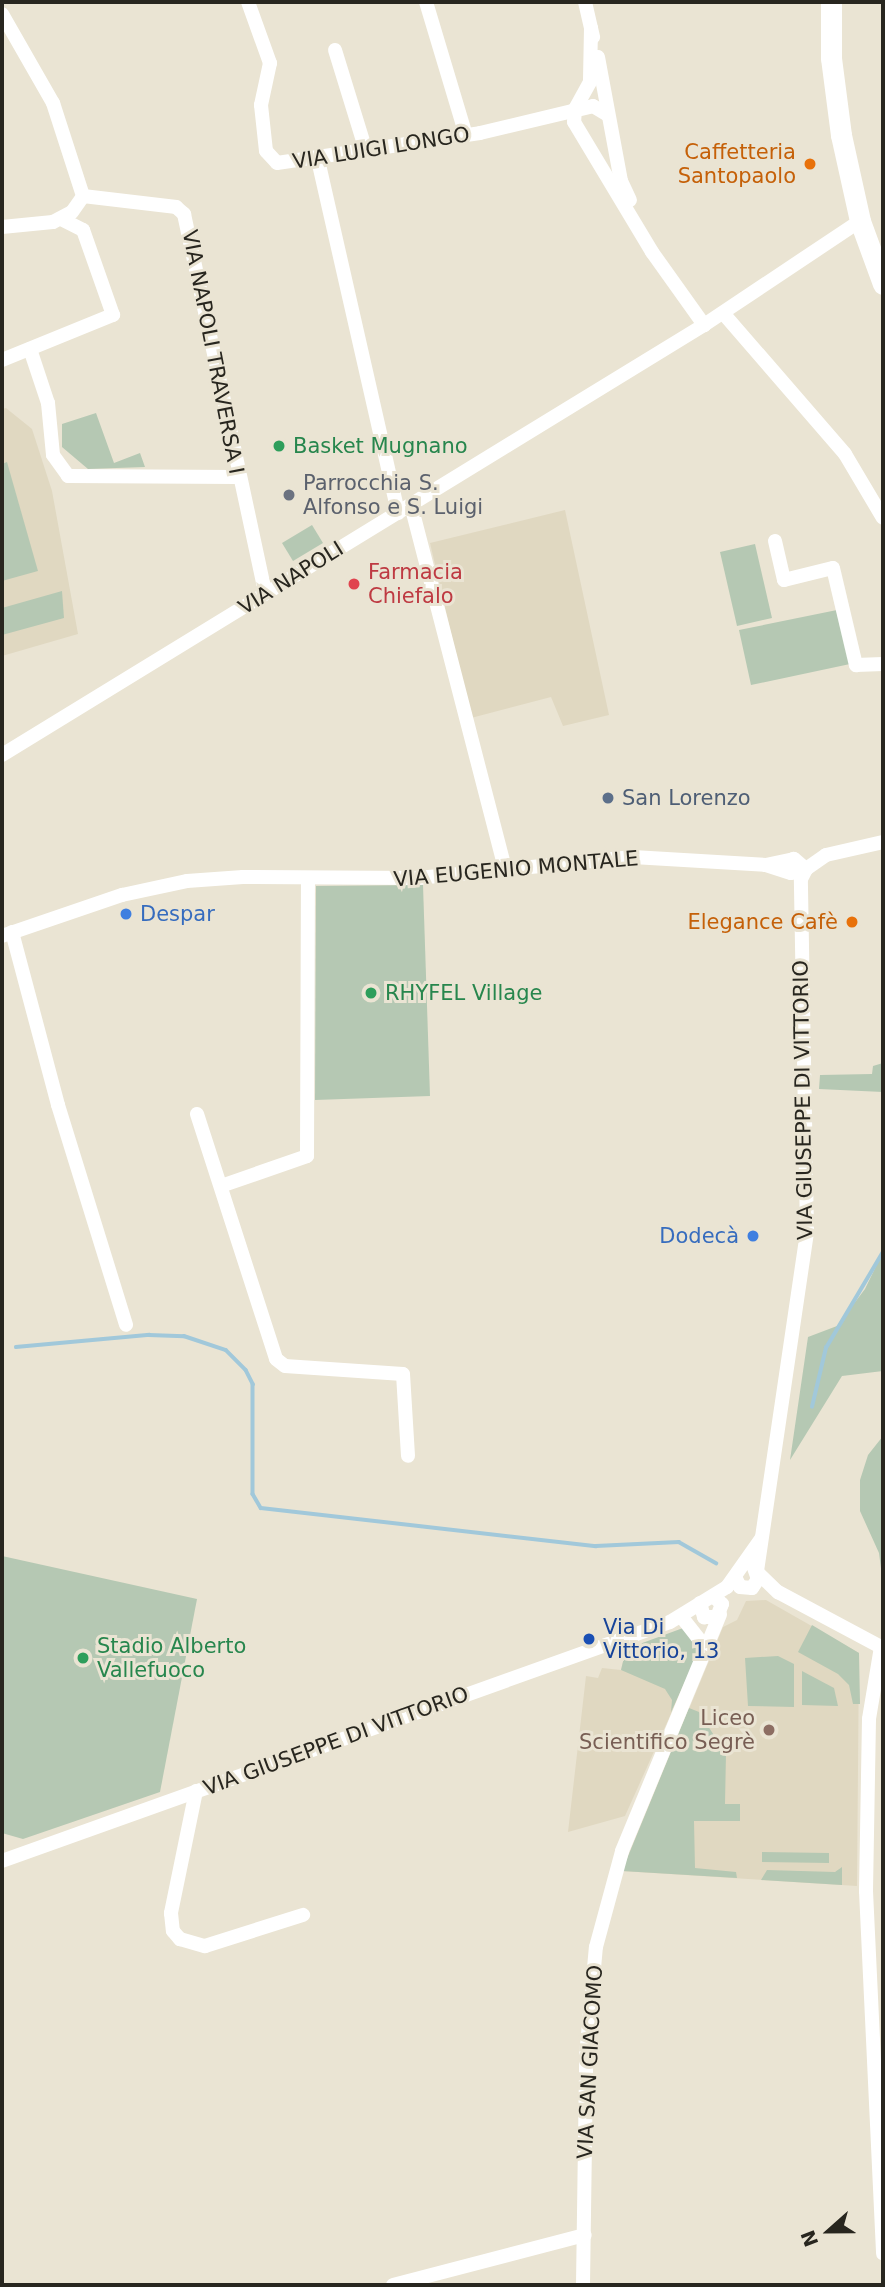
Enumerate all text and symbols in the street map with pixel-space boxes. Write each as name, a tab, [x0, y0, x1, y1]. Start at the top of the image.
street label: VIA LUIGI LONGO	[291, 122, 471, 174]
place label: Caffetteria Santopaolo	[678, 139, 796, 189]
marker: Caffetteria Santopaolo	[802, 156, 818, 172]
street label: VIA NAPOLI TRAVERSA I	[177, 228, 249, 476]
place label: Basket Mugnano	[293, 433, 468, 459]
marker: Basket Mugnano	[271, 438, 287, 454]
place label: Parrocchia S. Alfonso e S. Luigi	[303, 470, 483, 520]
marker: Parrocchia S. Alfonso e S. Luigi	[281, 487, 297, 503]
street label: VIA NAPOLI	[234, 536, 348, 620]
place label: Farmacia Chiefalo	[368, 559, 463, 609]
marker: Farmacia Chiefalo	[346, 576, 362, 592]
place label: San Lorenzo	[622, 785, 751, 811]
marker: San Lorenzo	[600, 790, 616, 806]
street label: VIA EUGENIO MONTALE	[392, 846, 640, 892]
place label: Despar	[140, 901, 215, 927]
marker: Despar	[118, 906, 134, 922]
place label: Elegance Cafè	[687, 909, 838, 935]
marker: Elegance Cafè	[844, 914, 860, 930]
street label: VIA GIUSEPPE DI VITTORIO	[788, 960, 818, 1240]
place label: RHYFEL Village	[385, 980, 542, 1006]
marker: RHYFEL Village	[363, 985, 379, 1001]
place label: Dodecà	[659, 1223, 739, 1249]
marker: Dodecà	[745, 1228, 761, 1244]
place label: Via Di Vittorio, 13	[603, 1614, 719, 1664]
marker: Via Di Vittorio, 13	[581, 1631, 597, 1647]
place label: Stadio Alberto Vallefuoco	[97, 1633, 246, 1683]
marker: Stadio Alberto Vallefuoco	[75, 1650, 91, 1666]
street label: VIA GIUSEPPE DI VITTORIO	[200, 1681, 472, 1801]
place label: Liceo Scientifico Segrè	[579, 1705, 755, 1755]
marker: Liceo Scientifico Segrè	[761, 1722, 777, 1738]
street label: VIA SAN GIACOMO	[572, 1964, 608, 2160]
north arrow	[794, 2196, 864, 2266]
text: N	[796, 2227, 823, 2250]

